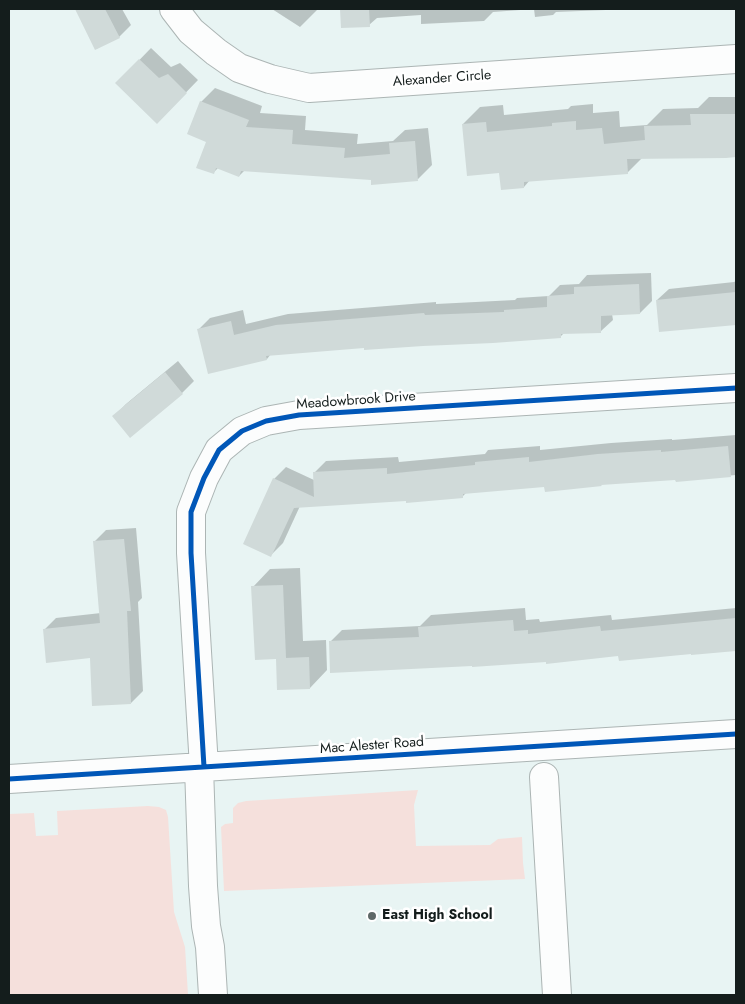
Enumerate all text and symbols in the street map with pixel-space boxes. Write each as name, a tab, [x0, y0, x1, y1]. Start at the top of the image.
street label: Alexander Circle	[392, 67, 492, 91]
street label: Meadowbrook Drive	[296, 388, 416, 414]
street label: Mac Alester Road	[320, 734, 424, 758]
place label: East High School	[382, 908, 493, 924]
marker: East High School	[366, 910, 378, 922]

